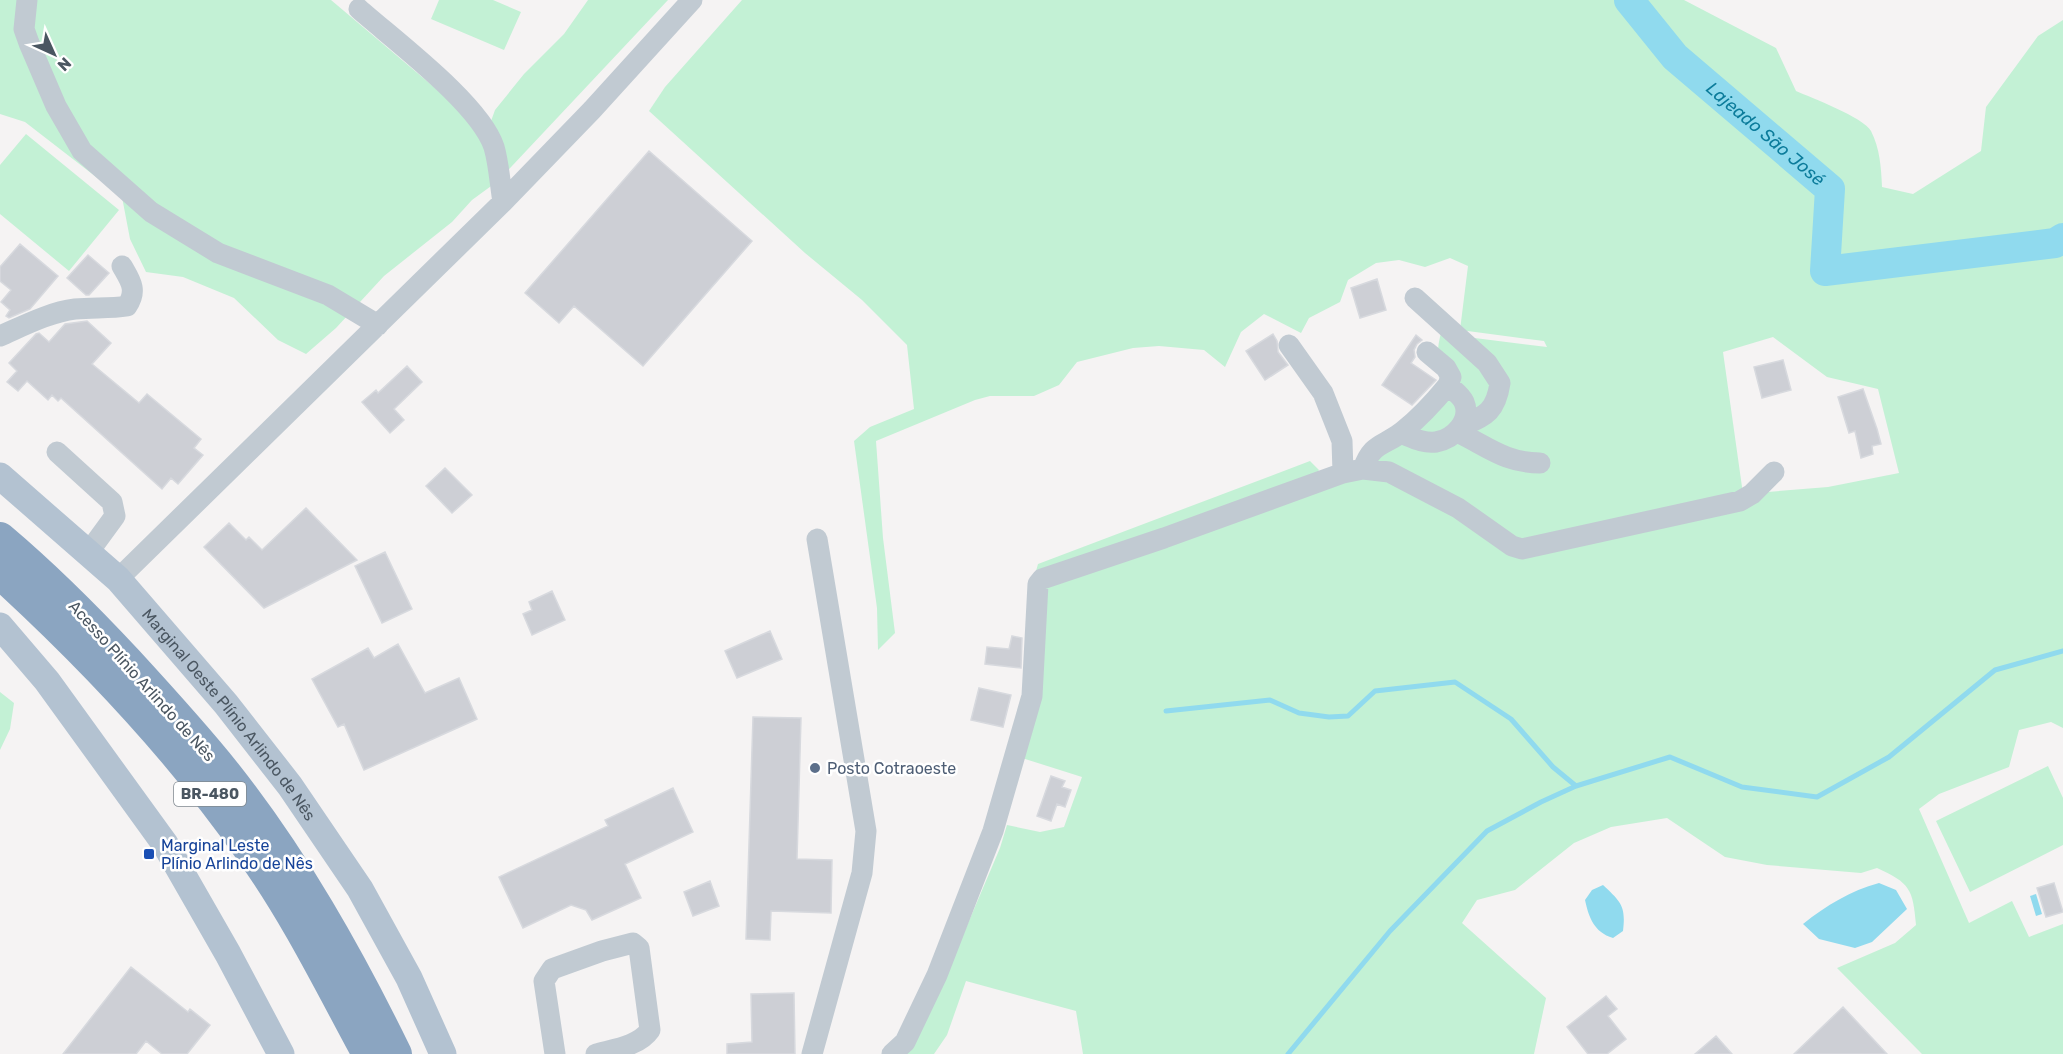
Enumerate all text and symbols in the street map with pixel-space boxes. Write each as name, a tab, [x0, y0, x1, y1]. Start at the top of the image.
north arrow	[24, 24, 84, 84]
text: N	[53, 53, 75, 75]
water label: Lajeado São José	[1702, 77, 1829, 191]
street label: Acesso Plínio Arlindo de Nês	[65, 597, 219, 765]
street label: Marginal Oeste Plínio Arlindo de Nês	[138, 605, 320, 824]
place label: Posto Cotraoeste	[827, 759, 956, 778]
marker: Posto Cotraoeste	[808, 761, 822, 775]
road number: BR-480	[174, 782, 246, 806]
place label: Marginal Leste Plínio Arlindo de Nês	[161, 836, 313, 873]
marker: Marginal Leste Plínio Arlindo de Nês	[142, 847, 156, 861]

